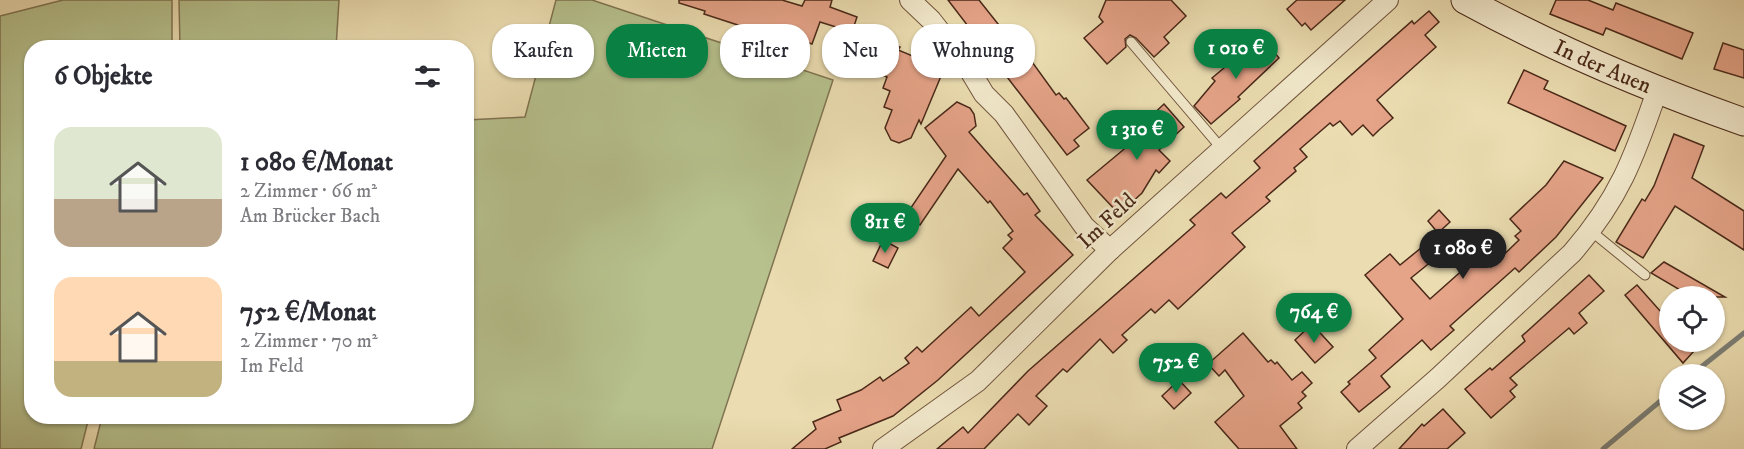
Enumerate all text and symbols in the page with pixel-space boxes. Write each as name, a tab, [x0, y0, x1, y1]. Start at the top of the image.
chip: Kaufen	[492, 24, 594, 78]
chip: Mieten	[606, 24, 708, 78]
chip: Filter	[720, 24, 810, 78]
chip: Neu	[822, 24, 899, 78]
chip: Wohnung	[911, 24, 1035, 78]
pin: 1 010 €	[1181, 29, 1291, 80]
street label: In der Auen	[1550, 33, 1656, 100]
text: 1 010 €	[1208, 36, 1264, 61]
text: 6 Objekte	[54, 60, 153, 93]
icon: filters	[411, 60, 444, 93]
pin: 1 310 €	[1082, 110, 1192, 161]
text: 1 310 €	[1110, 117, 1164, 142]
text: 1 080 €/Monat	[240, 146, 393, 179]
icon: home	[102, 151, 174, 223]
text: 2 Zimmer · 66 m²	[240, 179, 377, 204]
street label: Im Feld	[1072, 187, 1142, 255]
pin: 811 €	[843, 203, 927, 254]
text: Am Brücker Bach	[240, 204, 380, 229]
text: 811 €	[865, 210, 905, 235]
pin: 1 080 €	[1408, 229, 1518, 280]
text: 1 080 €	[1433, 236, 1493, 261]
map controls	[1659, 286, 1725, 430]
button: locate	[1659, 286, 1725, 352]
pin: 764 €	[1272, 293, 1356, 344]
text: 752 €/Monat	[240, 296, 376, 329]
text: 764 €	[1290, 300, 1338, 325]
icon: home	[102, 301, 174, 373]
text: 2 Zimmer · 70 m²	[240, 329, 378, 354]
pin: 752 €	[1134, 343, 1218, 394]
text: 752 €	[1153, 350, 1199, 375]
text: Im Feld	[240, 354, 304, 379]
button: layers	[1659, 364, 1725, 430]

